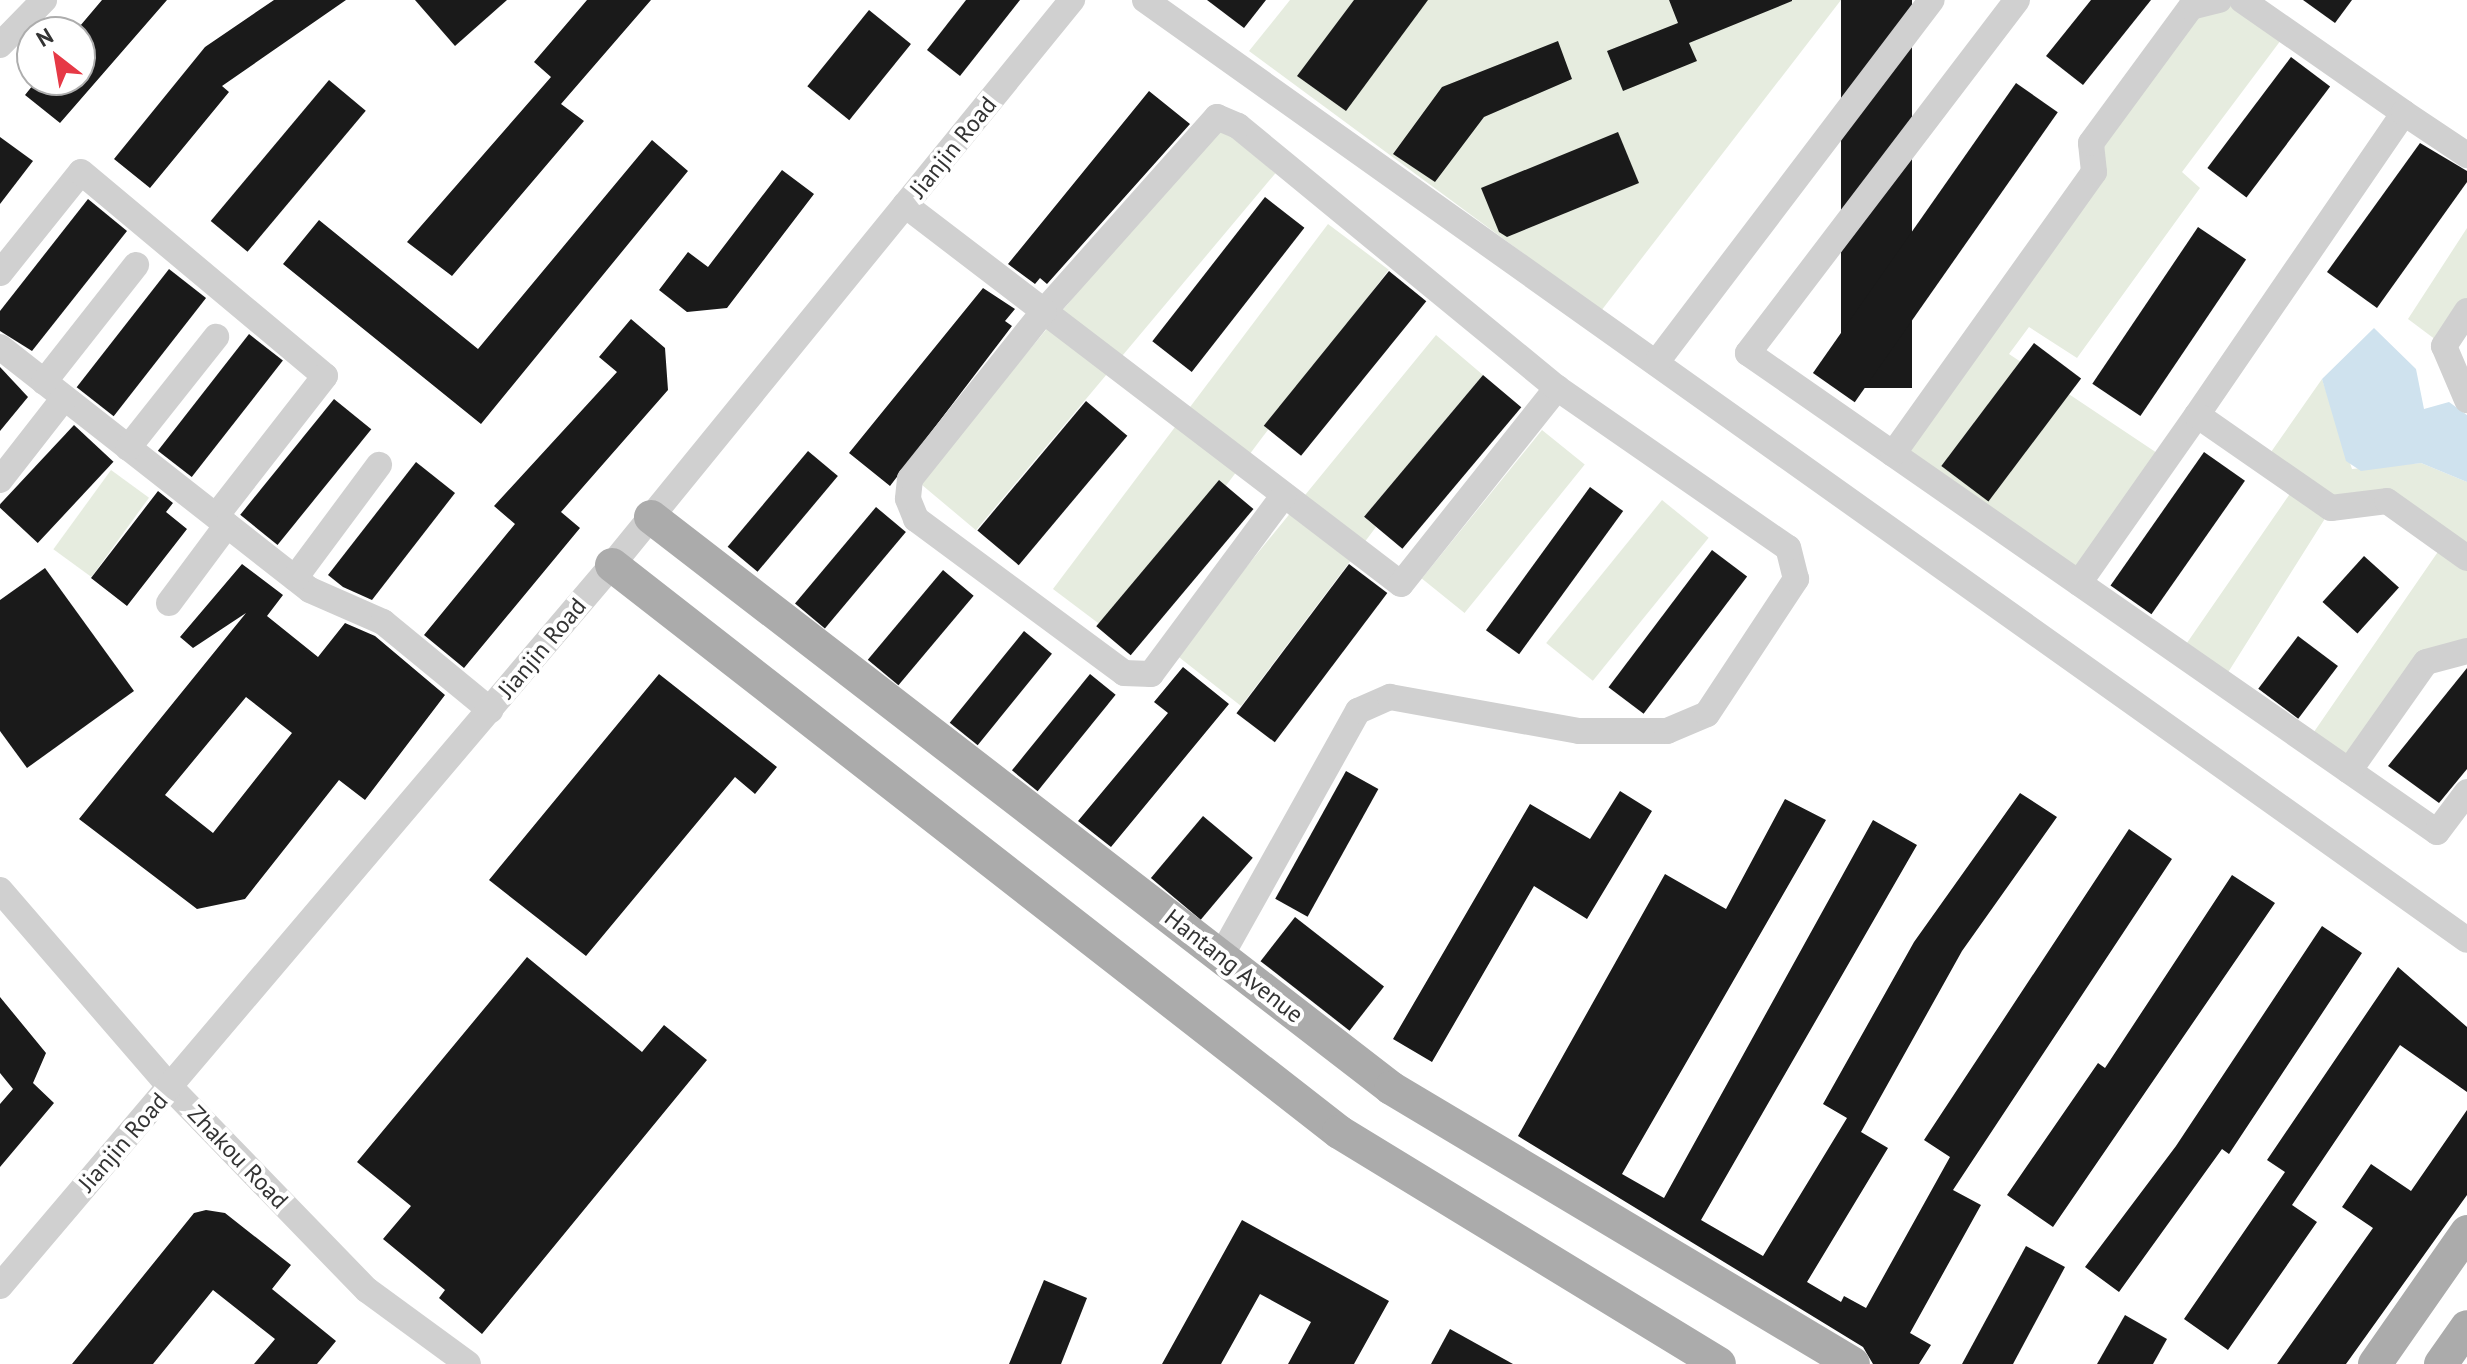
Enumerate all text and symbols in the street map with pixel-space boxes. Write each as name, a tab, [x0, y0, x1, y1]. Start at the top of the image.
north arrow	[16, 16, 96, 96]
text: N	[31, 21, 58, 53]
street label: Jianjin Road	[904, 91, 1002, 203]
street label: Jianjin Road	[492, 592, 592, 704]
street label: Hantang Avenue	[1159, 903, 1309, 1029]
street label: Jianjin Road	[72, 1087, 174, 1197]
street label: Zhakou Road	[182, 1099, 294, 1215]

